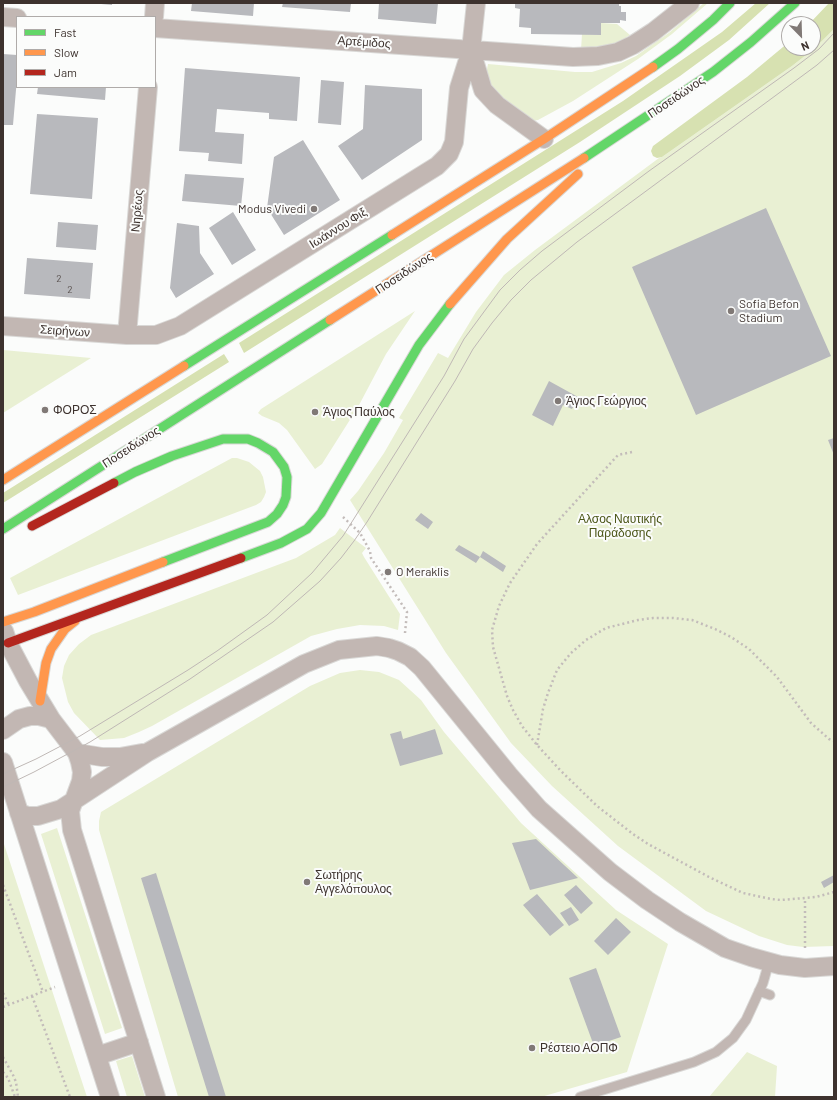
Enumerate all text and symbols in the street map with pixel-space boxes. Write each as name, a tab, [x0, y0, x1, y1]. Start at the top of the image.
legend	[16, 16, 156, 88]
north arrow	[781, 16, 821, 56]
text: Fast	[54, 25, 77, 39]
street label: Αρτέμιδος	[337, 33, 391, 51]
text: N	[800, 39, 811, 54]
text: Slow	[54, 45, 79, 59]
text: Jam	[54, 65, 77, 79]
street label: Ποσειδώνος	[645, 73, 707, 121]
street label: Νηρέως	[128, 189, 146, 233]
place label: Modus Vivedi	[238, 202, 306, 216]
marker: Modus Vivedi	[309, 204, 319, 214]
street label: Ιωάννου Φιξ	[307, 205, 369, 251]
street label: Ποσειδώνος	[373, 249, 435, 297]
house number: 2	[56, 273, 62, 285]
house number: 2	[67, 284, 73, 296]
place label: Sofia Befon Stadium	[739, 297, 799, 325]
marker: Sofia Befon Stadium	[726, 306, 736, 316]
street label: Σειρήνων	[39, 322, 91, 340]
place label: Άγιος Γεώργιος	[566, 394, 647, 408]
marker: Άγιος Γεώργιος	[553, 396, 563, 406]
place label: ΦΟΡΟΣ	[53, 403, 97, 417]
marker: ΦΟΡΟΣ	[40, 405, 50, 415]
place label: Άγιος Παύλος	[323, 405, 395, 419]
marker: Άγιος Παύλος	[310, 407, 320, 417]
street label: Ποσειδώνος	[100, 423, 162, 471]
park label: Αλσος Ναυτικής Παράδοσης	[578, 512, 662, 540]
place label: O Meraklis	[396, 565, 449, 579]
marker: O Meraklis	[383, 567, 393, 577]
place label: Σωτήρης Αγγελόπουλος	[315, 868, 392, 896]
marker: Σωτήρης Αγγελόπουλος	[302, 877, 312, 887]
place label: Ρέστειο ΑΟΠΦ	[540, 1041, 618, 1055]
marker: Ρέστειο ΑΟΠΦ	[527, 1043, 537, 1053]

